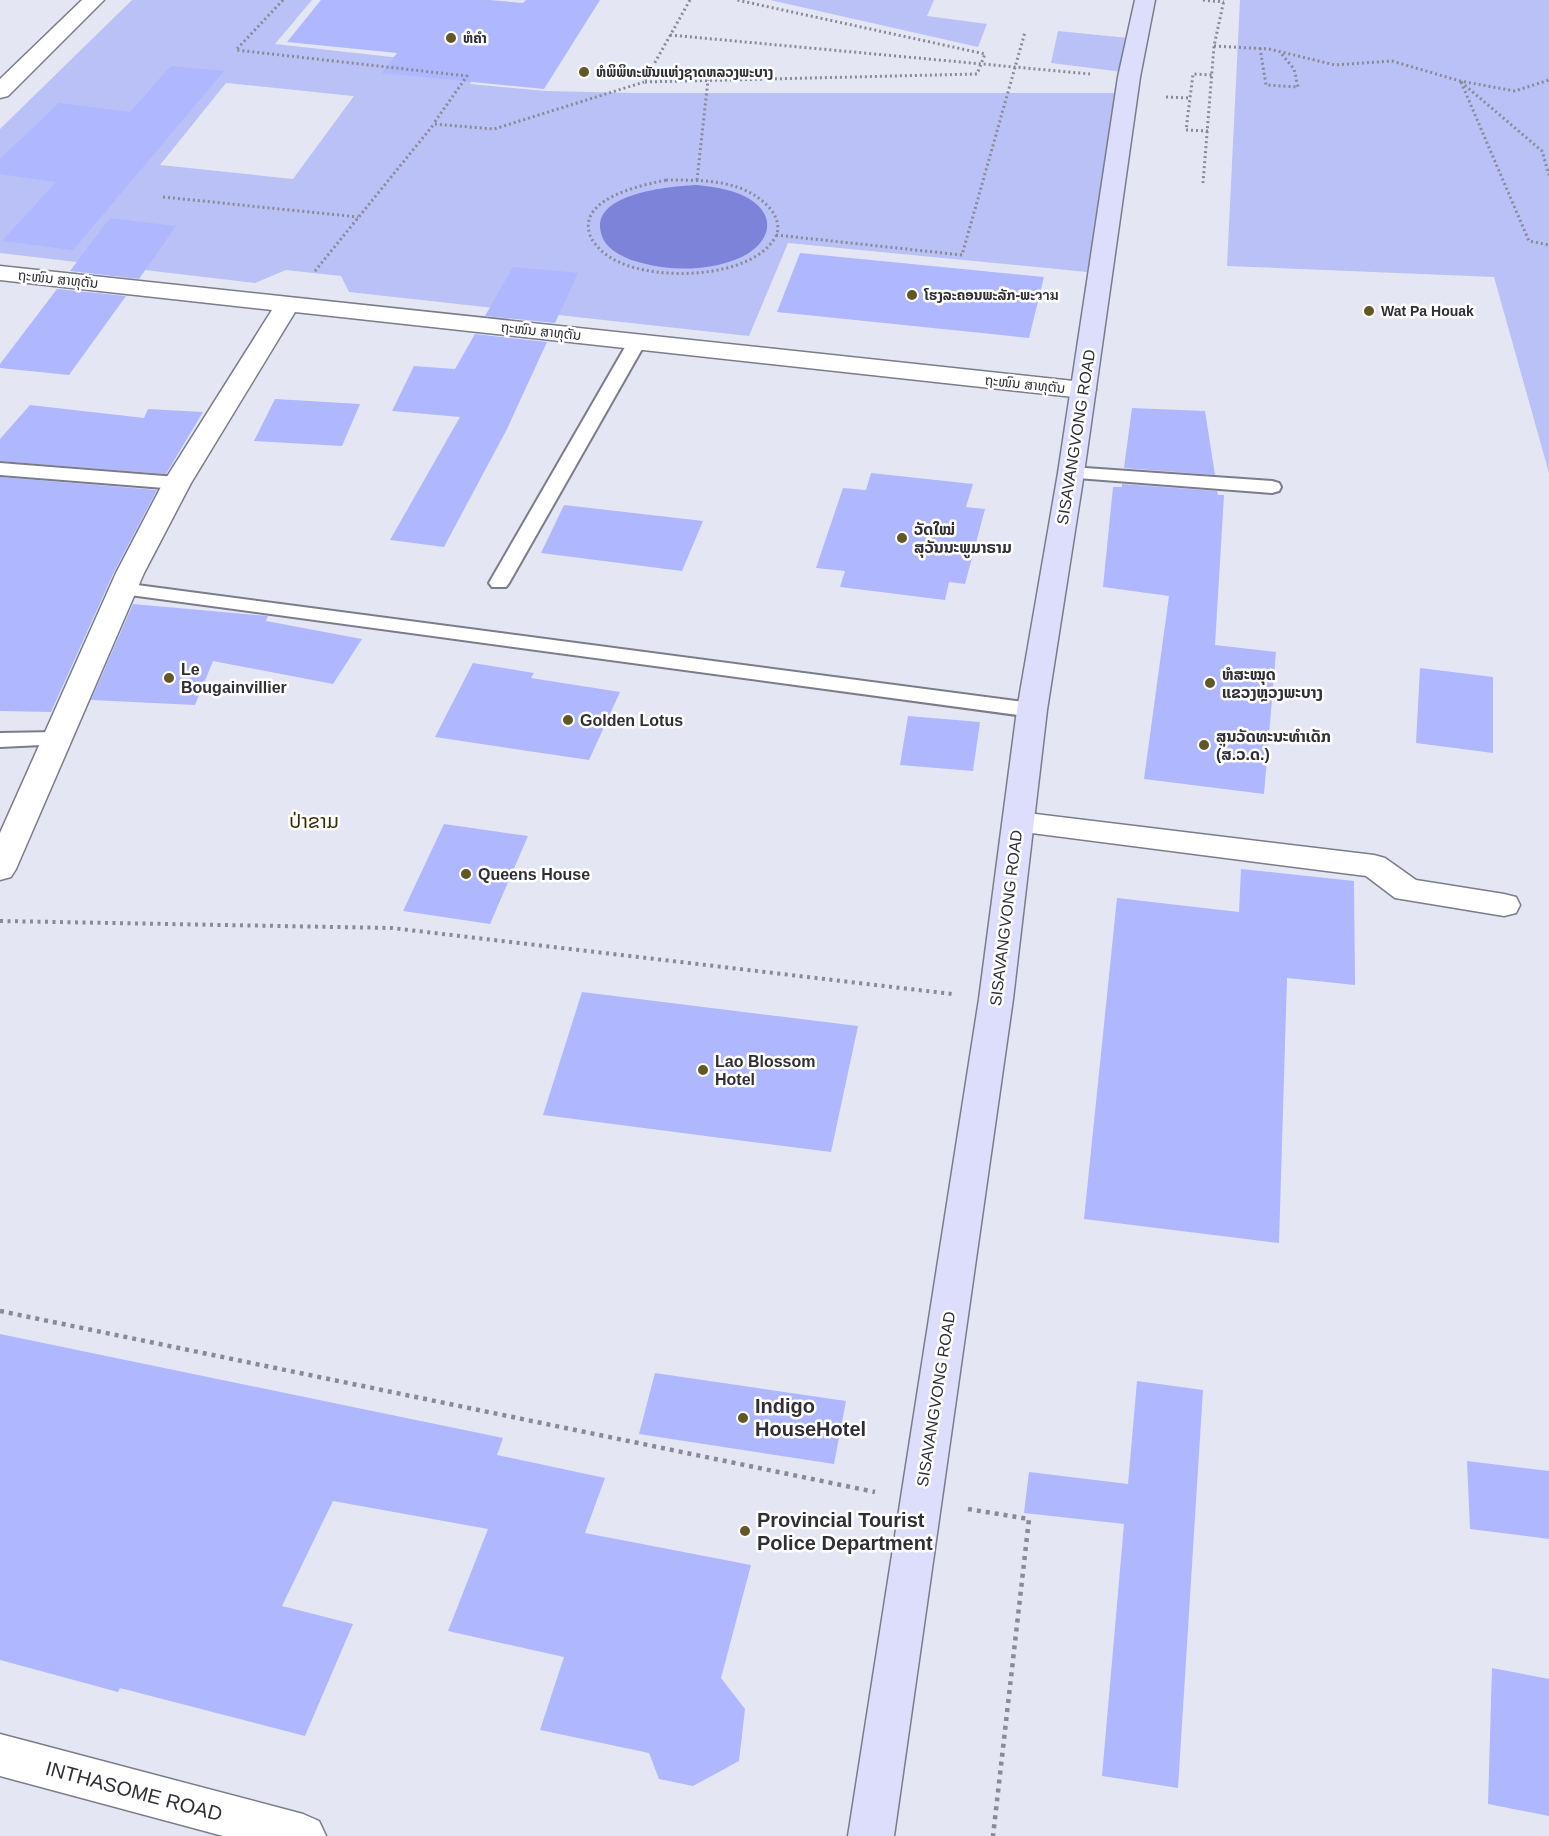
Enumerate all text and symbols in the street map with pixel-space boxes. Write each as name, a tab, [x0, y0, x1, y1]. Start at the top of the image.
place label: ຫໍຄຳ	[463, 30, 487, 46]
marker: ຫໍຄຳ	[444, 31, 458, 45]
place label: ຫໍພິພິທະພັນແຫ່ງຊາດຫລວງພະບາງ	[596, 63, 773, 80]
marker: ຫໍພິພິທະພັນແຫ່ງຊາດຫລວງພະບາງ	[577, 65, 591, 79]
street label: ຖະໜົນ ສາທຸຕັນ	[17, 267, 99, 292]
place label: ໂຮງລະຄອນພະລັກ-ພະวาม	[923, 287, 1059, 303]
marker: ໂຮງລະຄອນພະລັກ-ພະวาม	[905, 288, 919, 302]
place label: Wat Pa Houak	[1381, 303, 1474, 319]
marker: Wat Pa Houak	[1362, 304, 1376, 318]
street label: ຖະໜົນ ສາທຸຕັນ	[500, 319, 582, 344]
street label: SISAVANGVONG ROAD	[1054, 348, 1098, 526]
street label: ຖະໜົນ ສາທຸຕັນ	[984, 372, 1066, 397]
place label: ວັດໃໝ່ ສຸວັນນະພູມາຣາມ	[914, 521, 1012, 559]
marker: ວັດໃໝ່ ສຸວັນນະພູມາຣາມ	[895, 531, 909, 545]
place label: Le Bougainvillier	[181, 661, 287, 696]
place label: ຫໍສະໝຸດ ແຂວງຫຼວງພະບາງ	[1222, 666, 1323, 702]
marker: Le Bougainvillier	[162, 671, 176, 685]
marker: ຫໍສະໝຸດ ແຂວງຫຼວງພະບາງ	[1203, 676, 1217, 690]
place label: Golden Lotus	[580, 712, 683, 729]
marker: Golden Lotus	[561, 713, 575, 727]
place label: ສູນວັດທະນະທຳເດັກ (ສ.ວ.ດ.)	[1216, 728, 1331, 763]
marker: ສູນວັດທະນະທຳເດັກ (ສ.ວ.ດ.)	[1197, 738, 1211, 752]
district label: ປ່າຂາມ	[289, 810, 339, 832]
street label: SISAVANGVONG ROAD	[987, 829, 1025, 1007]
place label: Queens House	[478, 866, 590, 883]
marker: Queens House	[459, 867, 473, 881]
place label: Lao Blossom Hotel	[715, 1053, 815, 1088]
marker: Lao Blossom Hotel	[696, 1063, 710, 1077]
street label: SISAVANGVONG ROAD	[914, 1310, 958, 1488]
place label: Indigo HouseHotel	[755, 1395, 866, 1440]
marker: Indigo HouseHotel	[736, 1411, 750, 1425]
place label: Provincial Tourist Police Department	[757, 1509, 933, 1554]
marker: Provincial Tourist Police Department	[738, 1524, 752, 1538]
street label: INTHASOME ROAD	[43, 1757, 225, 1825]

